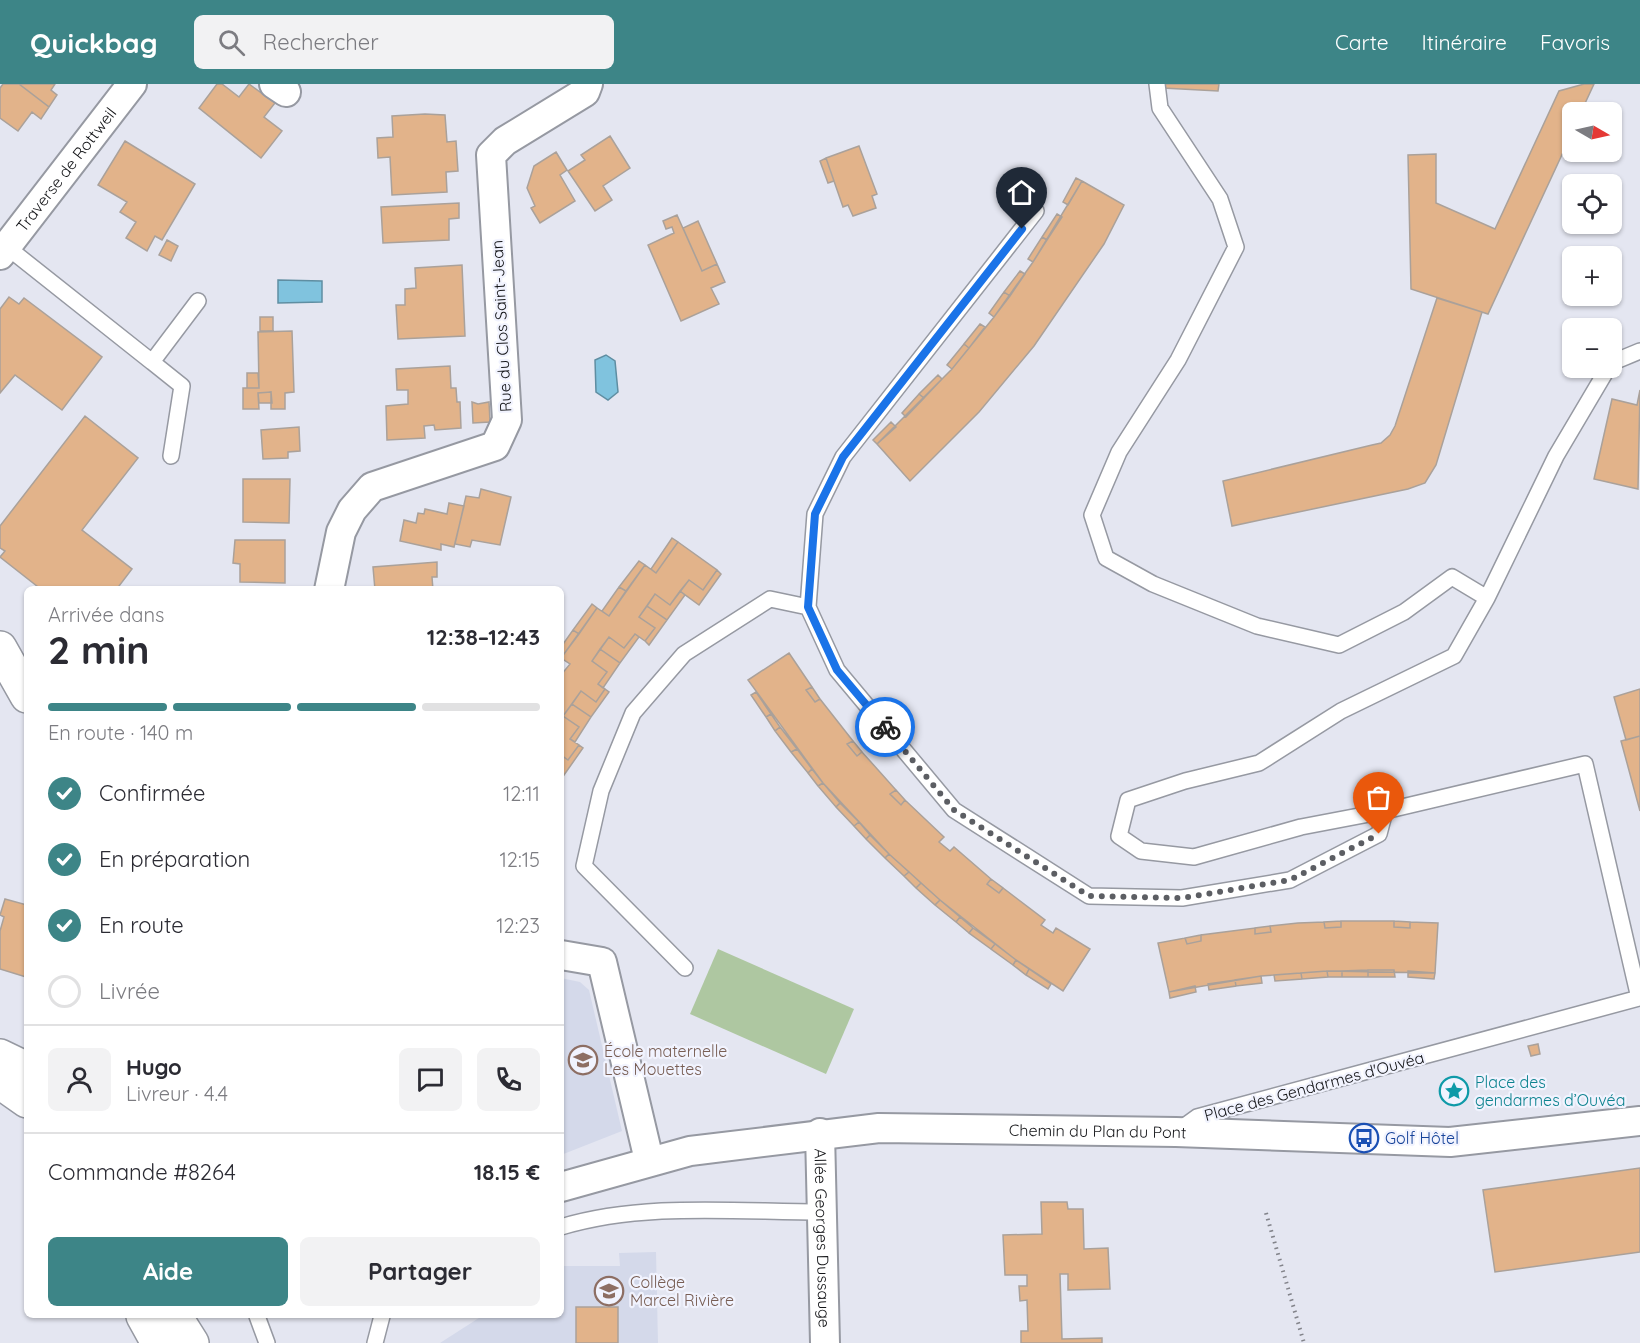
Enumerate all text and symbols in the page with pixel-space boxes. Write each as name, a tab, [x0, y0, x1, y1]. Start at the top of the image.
search box	[194, 15, 614, 69]
text: Quickbag	[30, 25, 158, 60]
icon: search	[215, 26, 248, 59]
text: Rechercher	[263, 28, 379, 56]
text: Carte	[1335, 29, 1389, 55]
text: Itinéraire	[1422, 29, 1507, 55]
text: Favoris	[1540, 29, 1610, 55]
north arrow	[1562, 102, 1622, 162]
map controls	[1562, 102, 1622, 378]
street label: Traverse de Rottweil	[12, 103, 120, 236]
pin	[996, 167, 1047, 229]
button: locate	[1562, 174, 1622, 234]
icon: home	[1005, 176, 1038, 209]
street label: Rue du Clos Saint-Jean	[487, 239, 515, 413]
button: +	[1562, 246, 1622, 306]
button: −	[1562, 318, 1622, 378]
text: Arrivée dans	[48, 602, 164, 627]
text: 12:38–12:43	[427, 623, 540, 651]
text: 2 min	[48, 625, 150, 674]
courier	[855, 697, 915, 757]
icon: bike	[869, 711, 902, 744]
text: En route · 140 m	[48, 720, 193, 745]
pin	[1353, 772, 1404, 834]
icon: check	[48, 777, 81, 810]
text: Confirmée	[99, 779, 205, 807]
text: 12:11	[503, 781, 540, 806]
icon: bag	[1362, 781, 1395, 814]
icon: check	[48, 843, 81, 876]
text: En préparation	[99, 845, 250, 873]
text: 12:15	[499, 847, 540, 872]
icon: check	[48, 909, 81, 942]
text: En route	[99, 911, 184, 939]
text: 12:23	[496, 913, 540, 938]
text: Livrée	[99, 977, 160, 1005]
place label: École maternelle Les Mouettes	[604, 1041, 727, 1079]
school or university icon: École maternelle Les Mouettes	[567, 1044, 599, 1076]
street label: Place des Gendarmes d'Ouvéa	[1202, 1047, 1426, 1125]
button: person	[48, 1048, 111, 1111]
button: chat	[399, 1048, 462, 1111]
button: phone	[477, 1048, 540, 1111]
text: Hugo	[126, 1053, 182, 1081]
place label: Place des gendarmes d’Ouvéa	[1475, 1072, 1625, 1110]
place icon: Place des gendarmes d’Ouvéa	[1438, 1075, 1470, 1107]
text: Livreur · 4.4	[126, 1081, 228, 1106]
street label: Chemin du Plan du Pont	[1009, 1120, 1187, 1142]
bus stop icon: Golf Hôtel	[1348, 1122, 1380, 1154]
place label: Golf Hôtel	[1385, 1128, 1459, 1148]
street label: Allée Georges Dussauge	[810, 1148, 835, 1328]
text: Commande #8264	[48, 1158, 236, 1186]
text: 18.15 €	[474, 1158, 540, 1186]
button: Aide	[48, 1237, 288, 1306]
button: Partager	[300, 1237, 540, 1306]
place label: Collège Marcel Rivière	[630, 1272, 734, 1310]
school or university icon: Collège Marcel Rivière	[593, 1275, 625, 1307]

